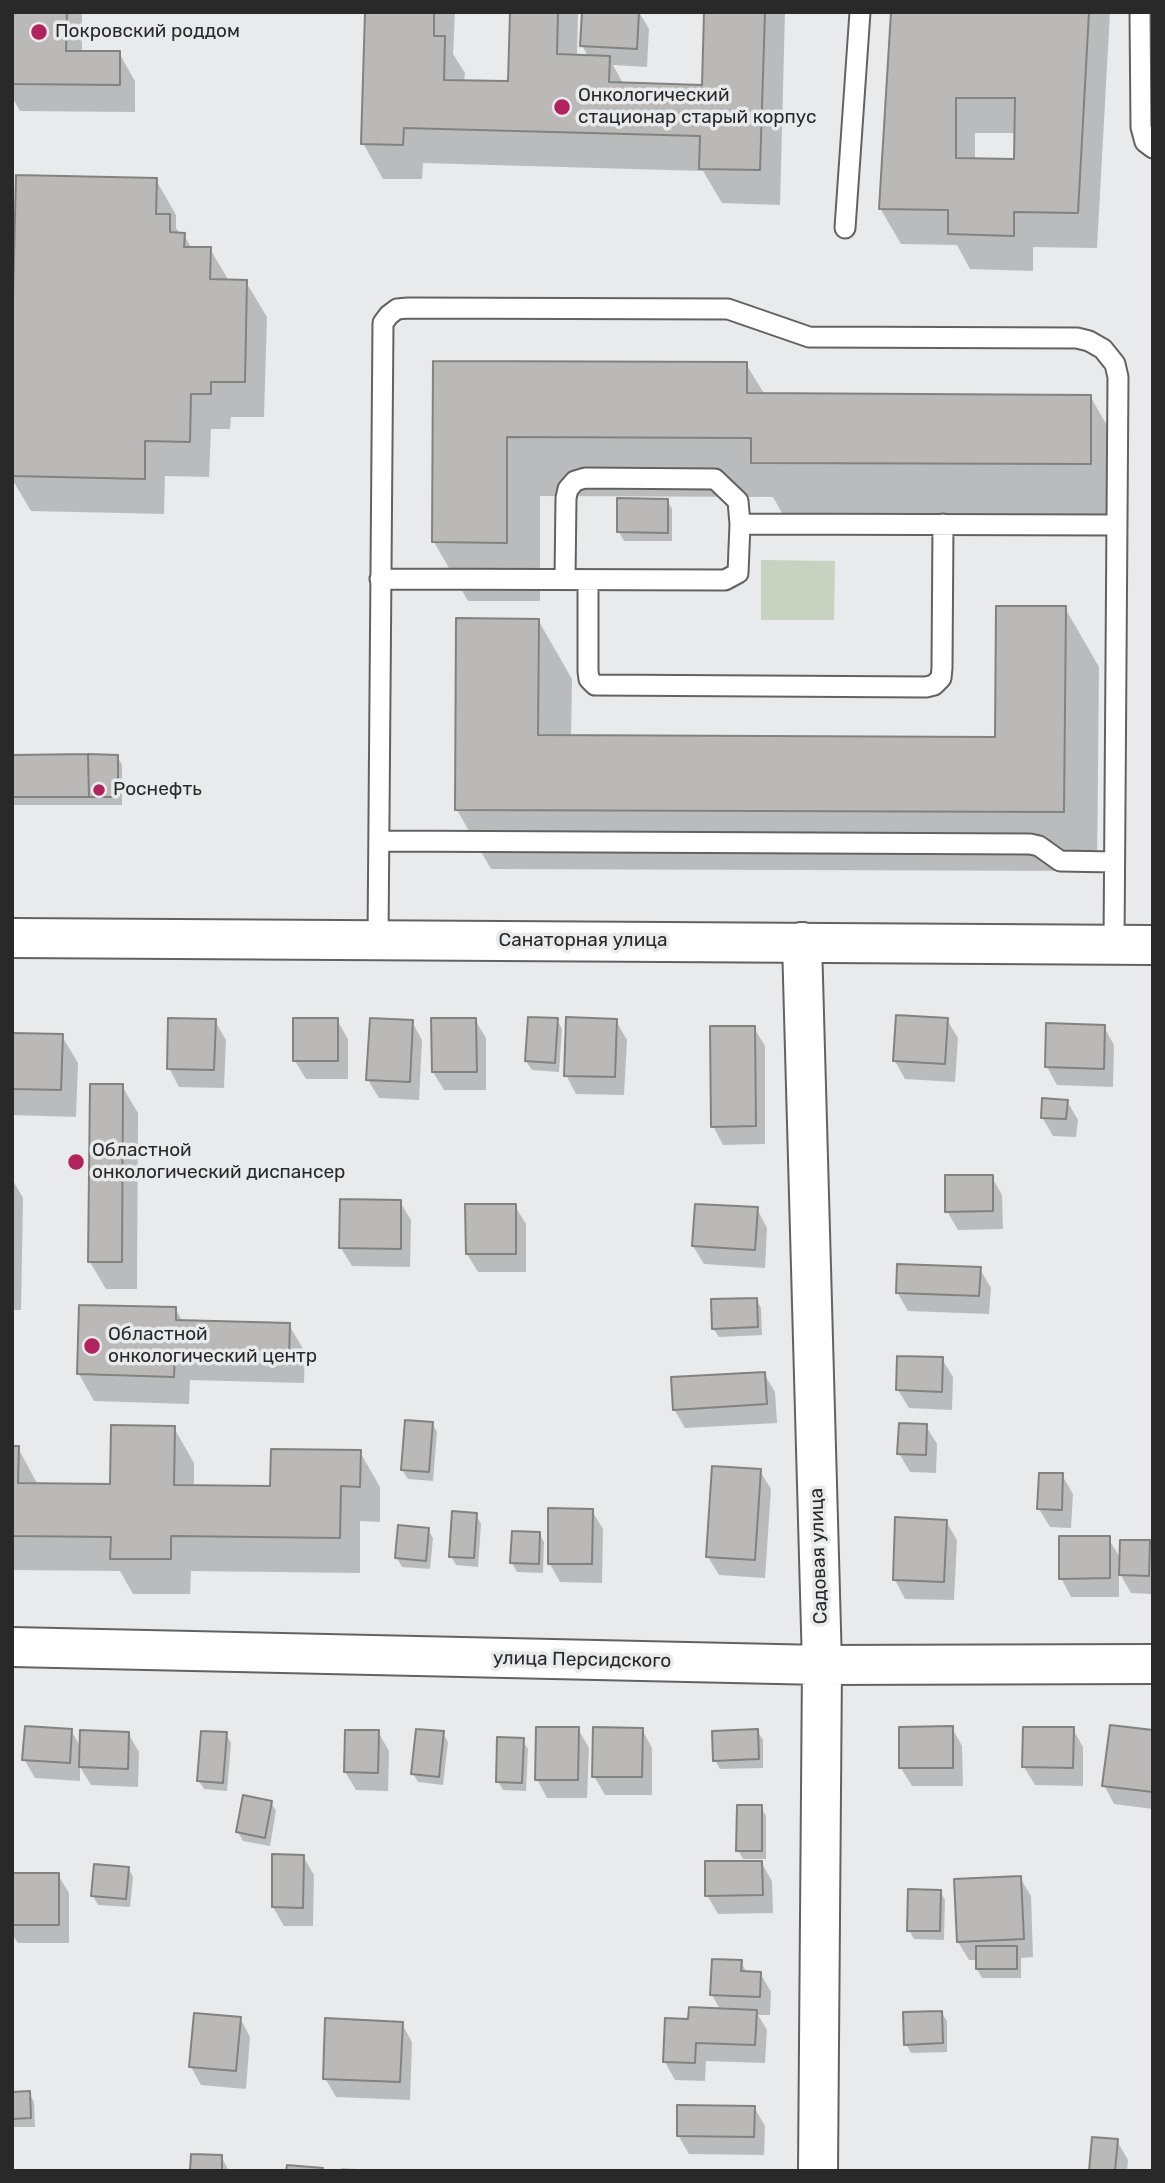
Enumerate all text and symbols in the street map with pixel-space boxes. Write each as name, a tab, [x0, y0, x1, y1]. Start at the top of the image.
place label: Покровский роддом	[55, 21, 240, 43]
marker: Покровский роддом	[29, 22, 49, 42]
place label: Онкологический стационар старый корпус	[578, 85, 816, 129]
marker: Онкологический стационар старый корпус	[552, 97, 572, 117]
place label: Роснефть	[113, 779, 202, 801]
marker: Роснефть	[91, 782, 107, 798]
street label: Санаторная улица	[499, 930, 667, 952]
place label: Областной онкологический диспансер	[92, 1140, 345, 1184]
marker: Областной онкологический диспансер	[66, 1152, 86, 1172]
place label: Областной онкологический центр	[108, 1324, 317, 1368]
marker: Областной онкологический центр	[82, 1336, 102, 1356]
street label: Садовая улица	[805, 1488, 833, 1624]
street label: улица Персидского	[493, 1647, 671, 1673]

